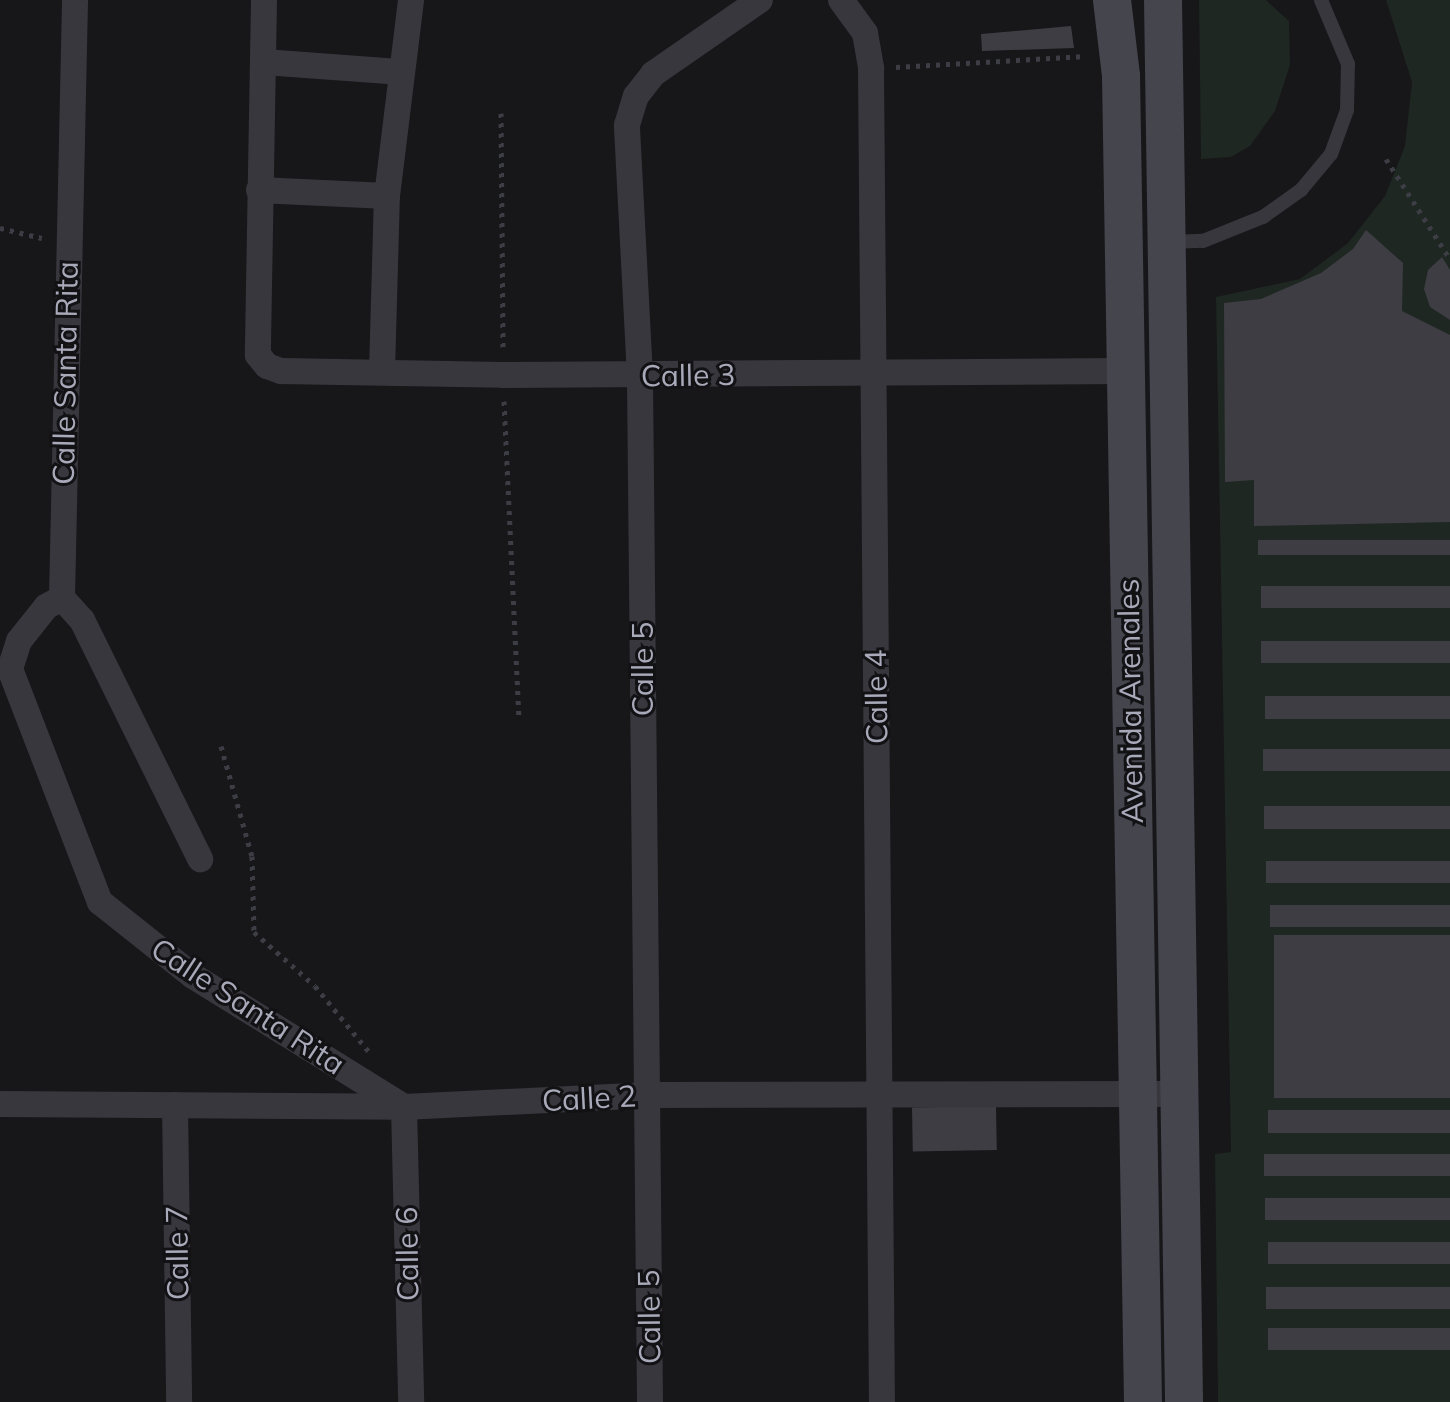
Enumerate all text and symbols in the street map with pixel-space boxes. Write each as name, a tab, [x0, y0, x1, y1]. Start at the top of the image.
street label: Calle Santa Rita	[45, 261, 85, 485]
street label: Calle 3	[640, 356, 736, 394]
street label: Avenida Arenales	[1110, 578, 1150, 824]
street label: Calle 5	[624, 622, 660, 716]
street label: Calle 4	[857, 649, 895, 745]
street label: Calle Santa Rita	[144, 930, 352, 1082]
street label: Calle 2	[541, 1078, 637, 1118]
street label: Calle 7	[158, 1205, 196, 1301]
street label: Calle 6	[388, 1206, 426, 1302]
street label: Calle 5	[630, 1269, 668, 1365]

